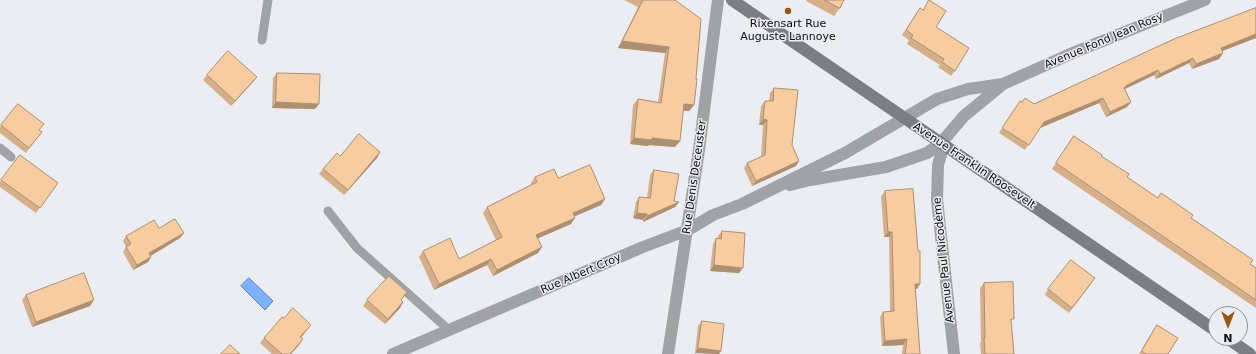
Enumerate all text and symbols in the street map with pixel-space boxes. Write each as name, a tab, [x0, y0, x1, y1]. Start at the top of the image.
marker: Rixensart Rue Auguste Lannoye	[783, 6, 793, 16]
street label: Avenue Fond Jean Rosy	[1043, 10, 1165, 72]
place label: Rixensart Rue Auguste Lannoye	[740, 17, 836, 43]
street label: Rue Denis Deceuster	[680, 119, 710, 235]
street label: Avenue Franklin Roosevelt	[910, 120, 1038, 212]
street label: Avenue Paul Nicodème	[931, 197, 957, 323]
street label: Rue Albert Croy	[539, 251, 623, 297]
north arrow	[1208, 306, 1248, 346]
text: N	[1223, 331, 1233, 344]

